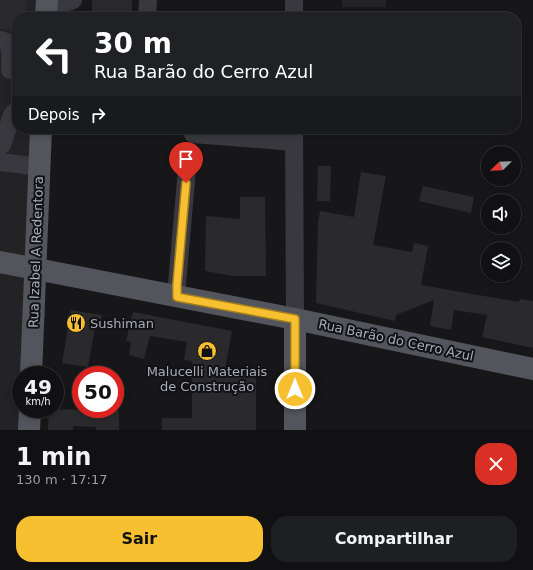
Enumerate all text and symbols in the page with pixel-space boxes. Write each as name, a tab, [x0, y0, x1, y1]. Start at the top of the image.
text: 30 m	[94, 27, 172, 60]
icon: left	[28, 28, 80, 80]
text: Rua Barão do Cerro Azul	[94, 61, 313, 82]
icon: right	[87, 104, 109, 126]
text: Depois	[28, 106, 79, 124]
pin	[169, 142, 203, 183]
north arrow	[481, 146, 521, 186]
map controls	[481, 146, 521, 282]
icon: arrive	[175, 148, 197, 170]
street label: Rua Izabel A Redentora	[26, 176, 46, 328]
button: sound	[481, 194, 521, 234]
button: layers	[481, 242, 521, 282]
restaurant icon: Sushiman	[65, 312, 87, 334]
place label: Sushiman	[90, 316, 154, 331]
street label: Rua Barão do Cerro Azul	[317, 316, 475, 364]
shop icon: Malucelli Materiais de Construção	[196, 340, 218, 362]
place label: Malucelli Materiais de Construção	[147, 364, 268, 394]
speed limit sign: 50	[72, 366, 124, 418]
position arrow	[274, 368, 316, 410]
text: 49	[24, 375, 52, 399]
text: km/h	[25, 396, 51, 407]
text: 1 min	[16, 443, 91, 471]
button: close	[475, 443, 517, 485]
text: 130 m · 17:17	[16, 472, 107, 487]
button: Sair	[16, 516, 263, 562]
button: Compartilhar	[271, 516, 517, 562]

